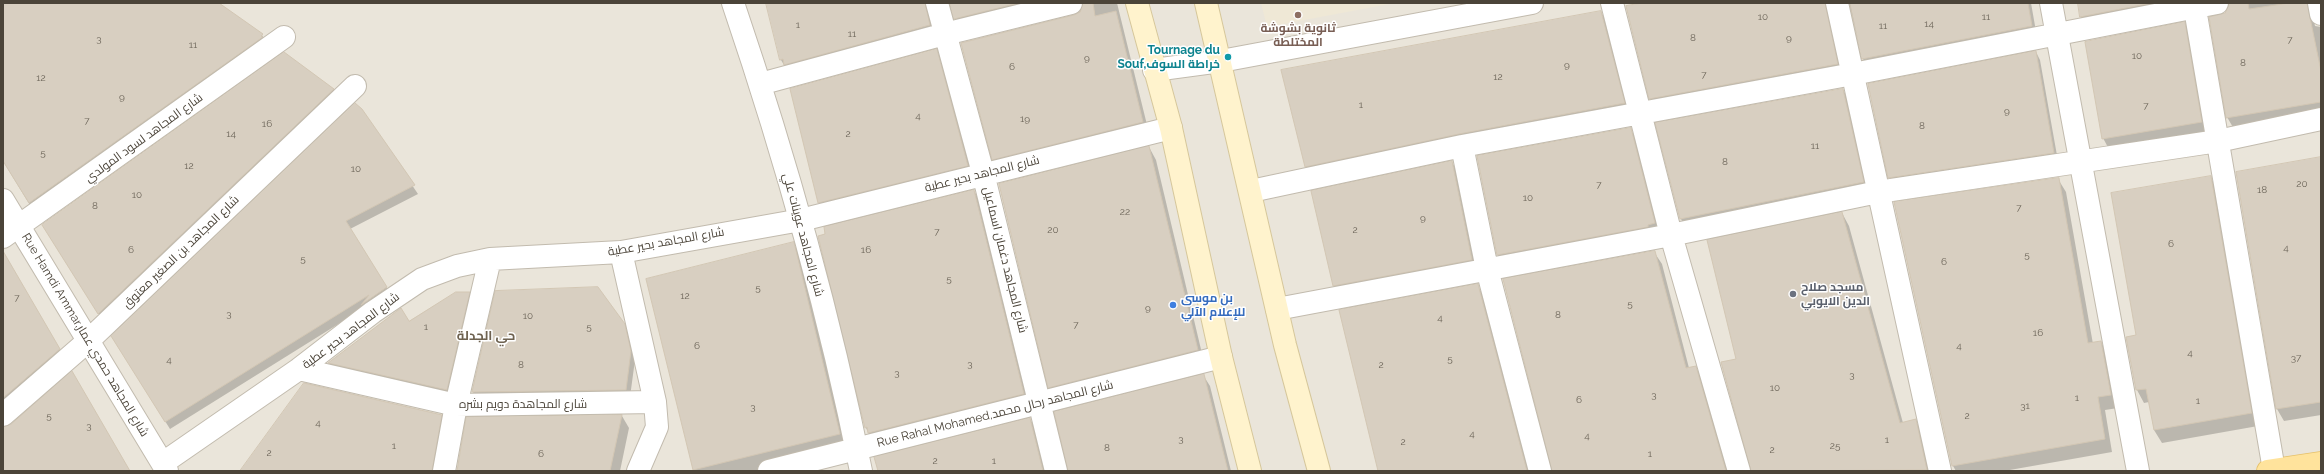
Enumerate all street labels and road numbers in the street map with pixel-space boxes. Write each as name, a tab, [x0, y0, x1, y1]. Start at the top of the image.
street label: شارع المجاهد لسود المولدي	[82, 90, 206, 186]
street label: شارع المجاهد بحير عطية	[923, 153, 1041, 195]
street label: شارع المجاهد عوينات علي	[780, 172, 826, 298]
street label: شارع المجاهد دغمان اسماعيل	[980, 185, 1030, 335]
street label: شارع المجاهد بن الصغير معتوق	[120, 193, 242, 311]
street label: شارع المجاهد بحير عطية	[607, 225, 725, 259]
street label: Rue Hamdi Ammar,شارع المجاهد حمدي عمار	[18, 231, 152, 439]
street label: شارع المجاهد بحير عطية	[300, 290, 402, 372]
street label: Rue Rahal Mohamed,شارع المجاهد رحال محمد	[875, 378, 1115, 450]
street label: شارع المجاهدة دويم بشره	[459, 397, 587, 411]

